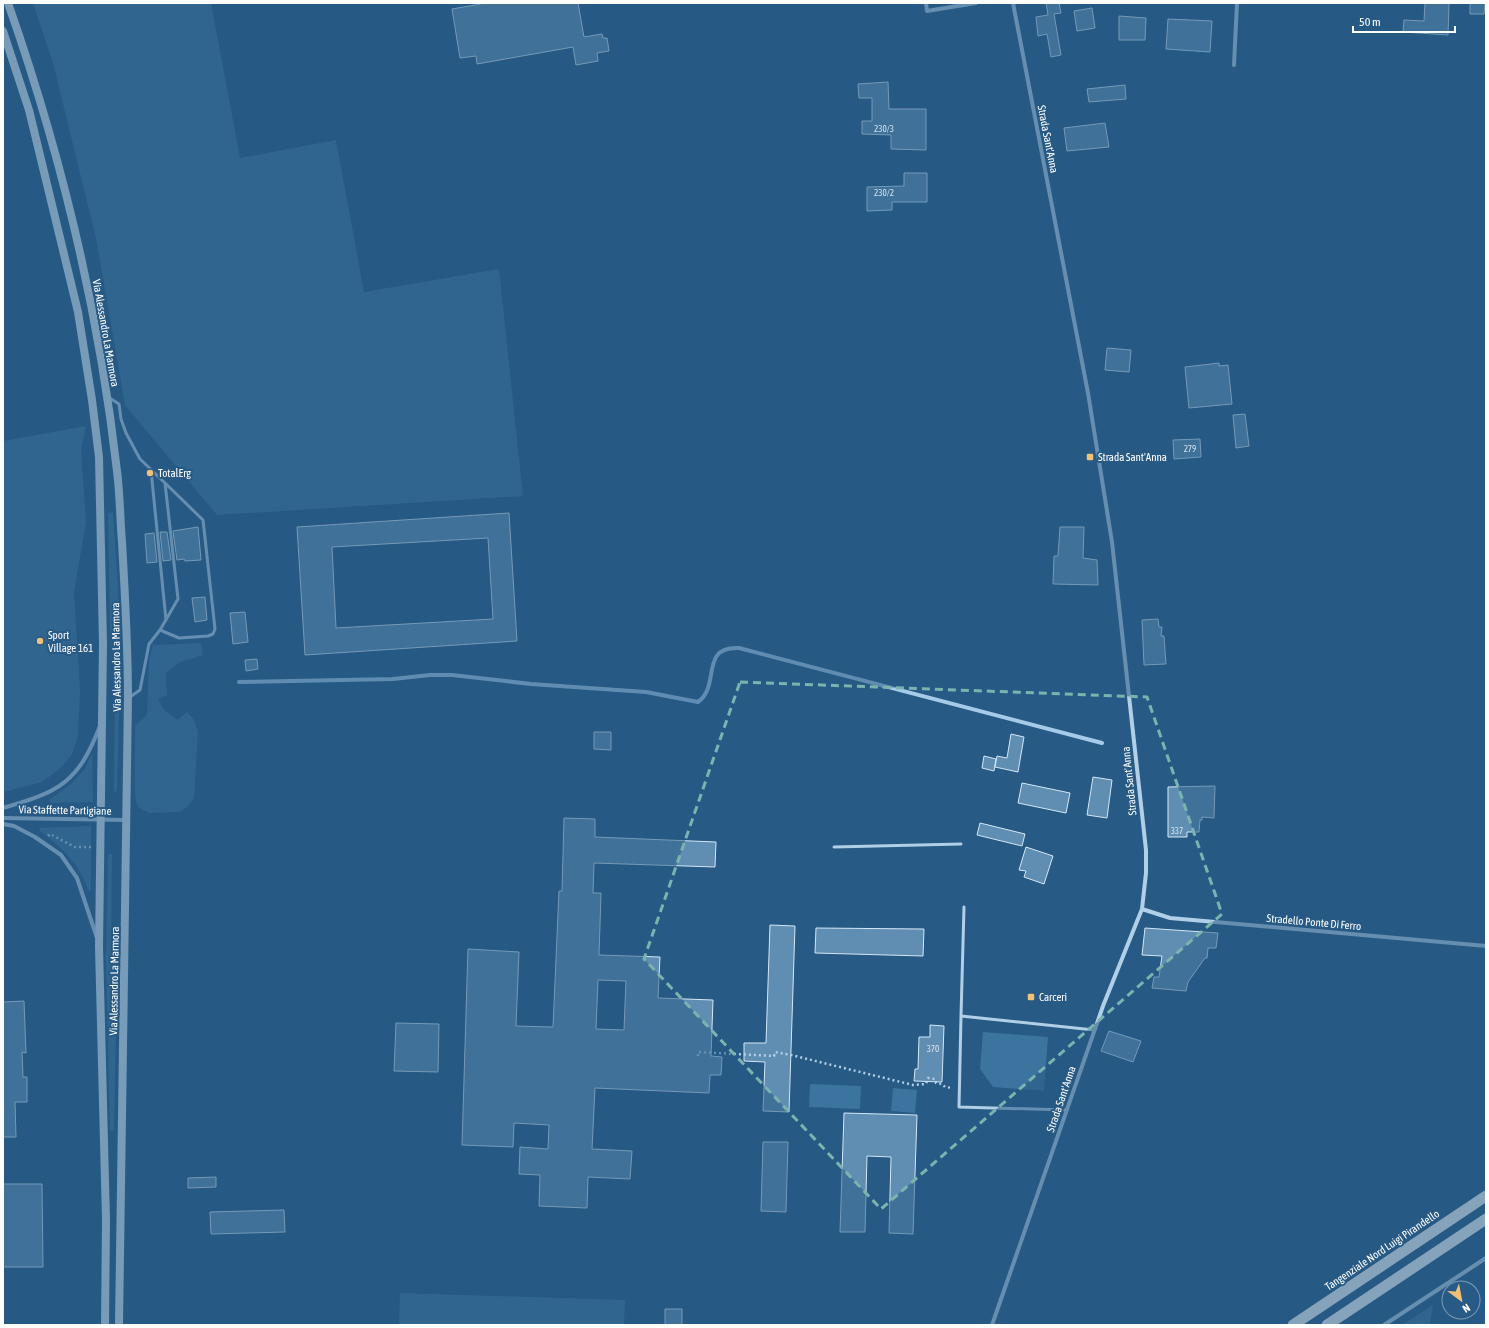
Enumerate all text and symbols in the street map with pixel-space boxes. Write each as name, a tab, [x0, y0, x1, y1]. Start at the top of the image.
scale bar	[1353, 8, 1455, 34]
text: 50 m	[1359, 15, 1381, 29]
street label: Strada Sant'Anna	[1036, 104, 1060, 174]
house number: 230/3	[874, 124, 894, 134]
house number: 230/2	[874, 188, 894, 198]
street label: Via Alessandro La Marmora	[91, 278, 121, 388]
house number: 279	[1184, 444, 1196, 454]
place label: Strada Sant'Anna	[1098, 451, 1167, 463]
marker: Strada Sant'Anna	[1085, 452, 1095, 462]
place label: TotalErg	[158, 467, 191, 479]
marker: TotalErg	[145, 468, 155, 478]
street label: Via Alessandro La Marmora	[109, 602, 123, 712]
place label: Sport Village 161	[48, 629, 93, 654]
marker: Sport Village 161	[35, 636, 45, 646]
street label: Strada Sant'Anna	[1119, 746, 1139, 816]
street label: Via Staffette Partigiane	[18, 803, 112, 817]
house number: 337	[1171, 826, 1183, 836]
street label: Stradello Ponte Di Ferro	[1266, 912, 1362, 932]
street label: Via Alessandro La Marmora	[107, 926, 121, 1036]
place label: Carceri	[1039, 991, 1067, 1003]
marker: Carceri	[1026, 992, 1036, 1002]
house number: 370	[927, 1044, 939, 1054]
street label: Strada Sant'Anna	[1044, 1064, 1078, 1134]
street label: Tangenziale Nord Luigi Pirandello	[1323, 1207, 1441, 1293]
north arrow	[1441, 1280, 1481, 1320]
text: N	[1460, 1302, 1472, 1315]

